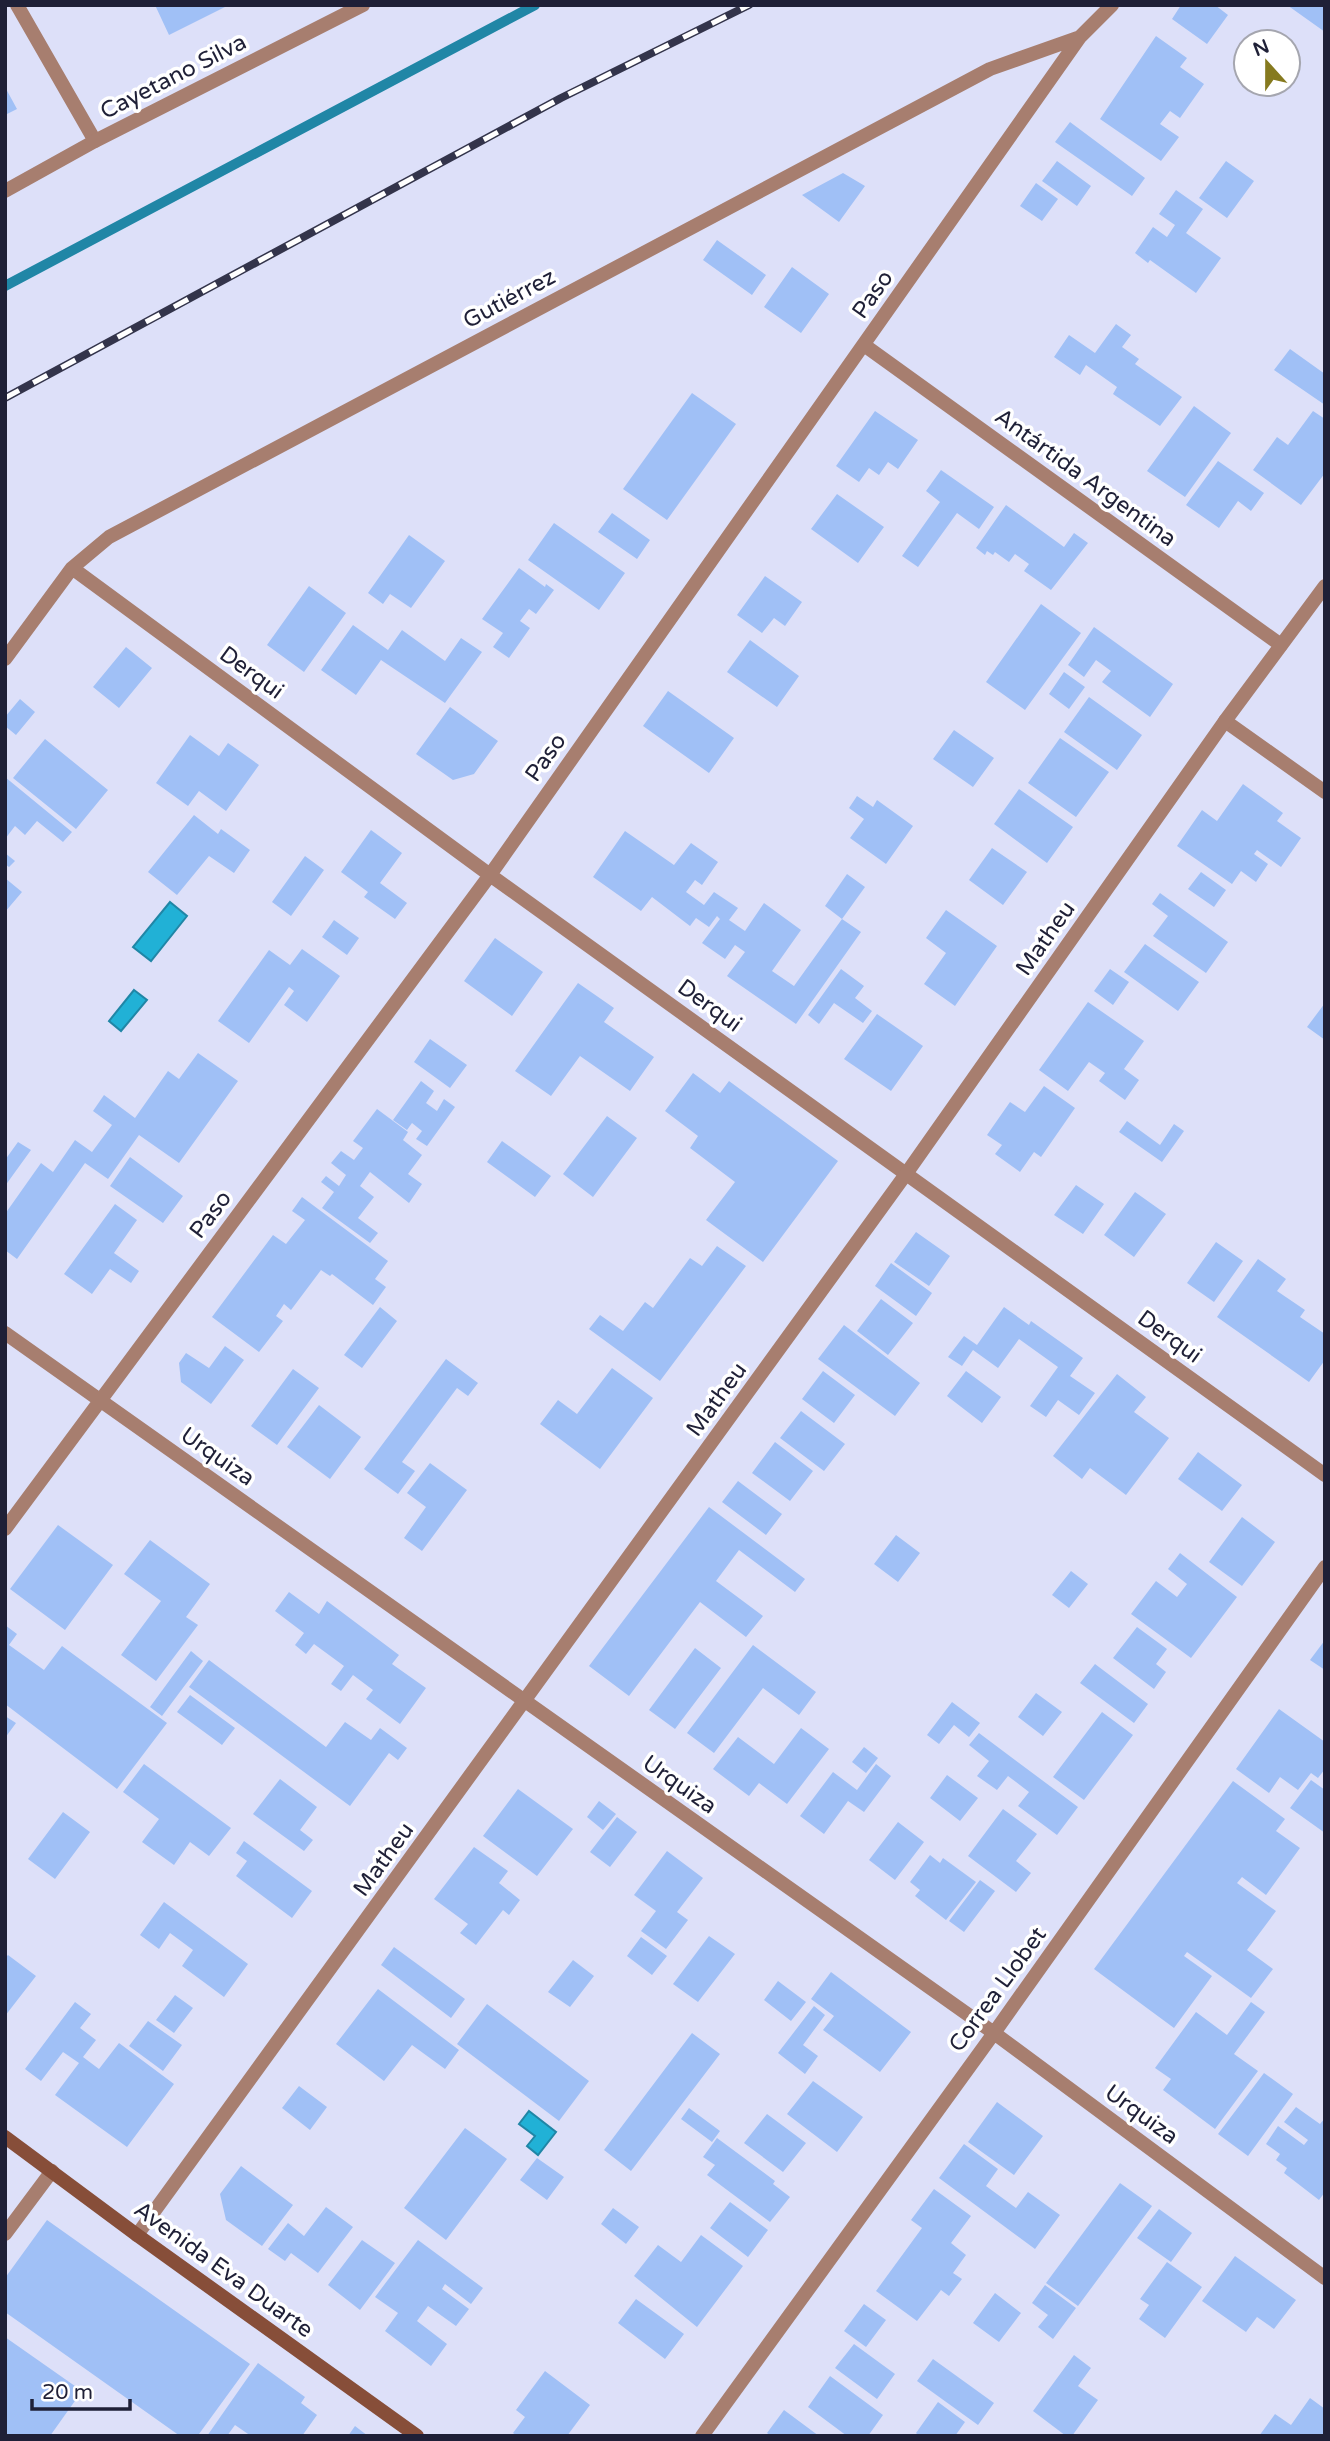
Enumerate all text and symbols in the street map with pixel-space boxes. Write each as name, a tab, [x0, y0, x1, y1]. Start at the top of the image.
street label: Cayetano Silva	[96, 28, 251, 126]
north arrow	[1232, 28, 1302, 98]
text: N	[1250, 35, 1272, 61]
street label: Gutiérrez	[458, 263, 560, 335]
street label: Paso	[846, 265, 899, 324]
street label: Antártida Argentina	[989, 403, 1182, 553]
street label: Derqui	[214, 640, 289, 705]
street label: Paso	[519, 728, 572, 787]
street label: Matheu	[1010, 896, 1082, 981]
street label: Derqui	[672, 973, 747, 1038]
street label: Paso	[184, 1185, 238, 1244]
street label: Derqui	[1132, 1304, 1207, 1369]
street label: Matheu	[681, 1357, 753, 1442]
street label: Urquiza	[175, 1421, 260, 1492]
street label: Urquiza	[637, 1749, 722, 1820]
street label: Matheu	[348, 1817, 420, 1902]
street label: Correa Llobet	[943, 1921, 1053, 2058]
street label: Urquiza	[1099, 2079, 1184, 2151]
street label: Avenida Eva Duarte	[129, 2196, 318, 2344]
scale bar	[32, 2368, 130, 2412]
text: 20 m	[42, 2380, 93, 2405]

